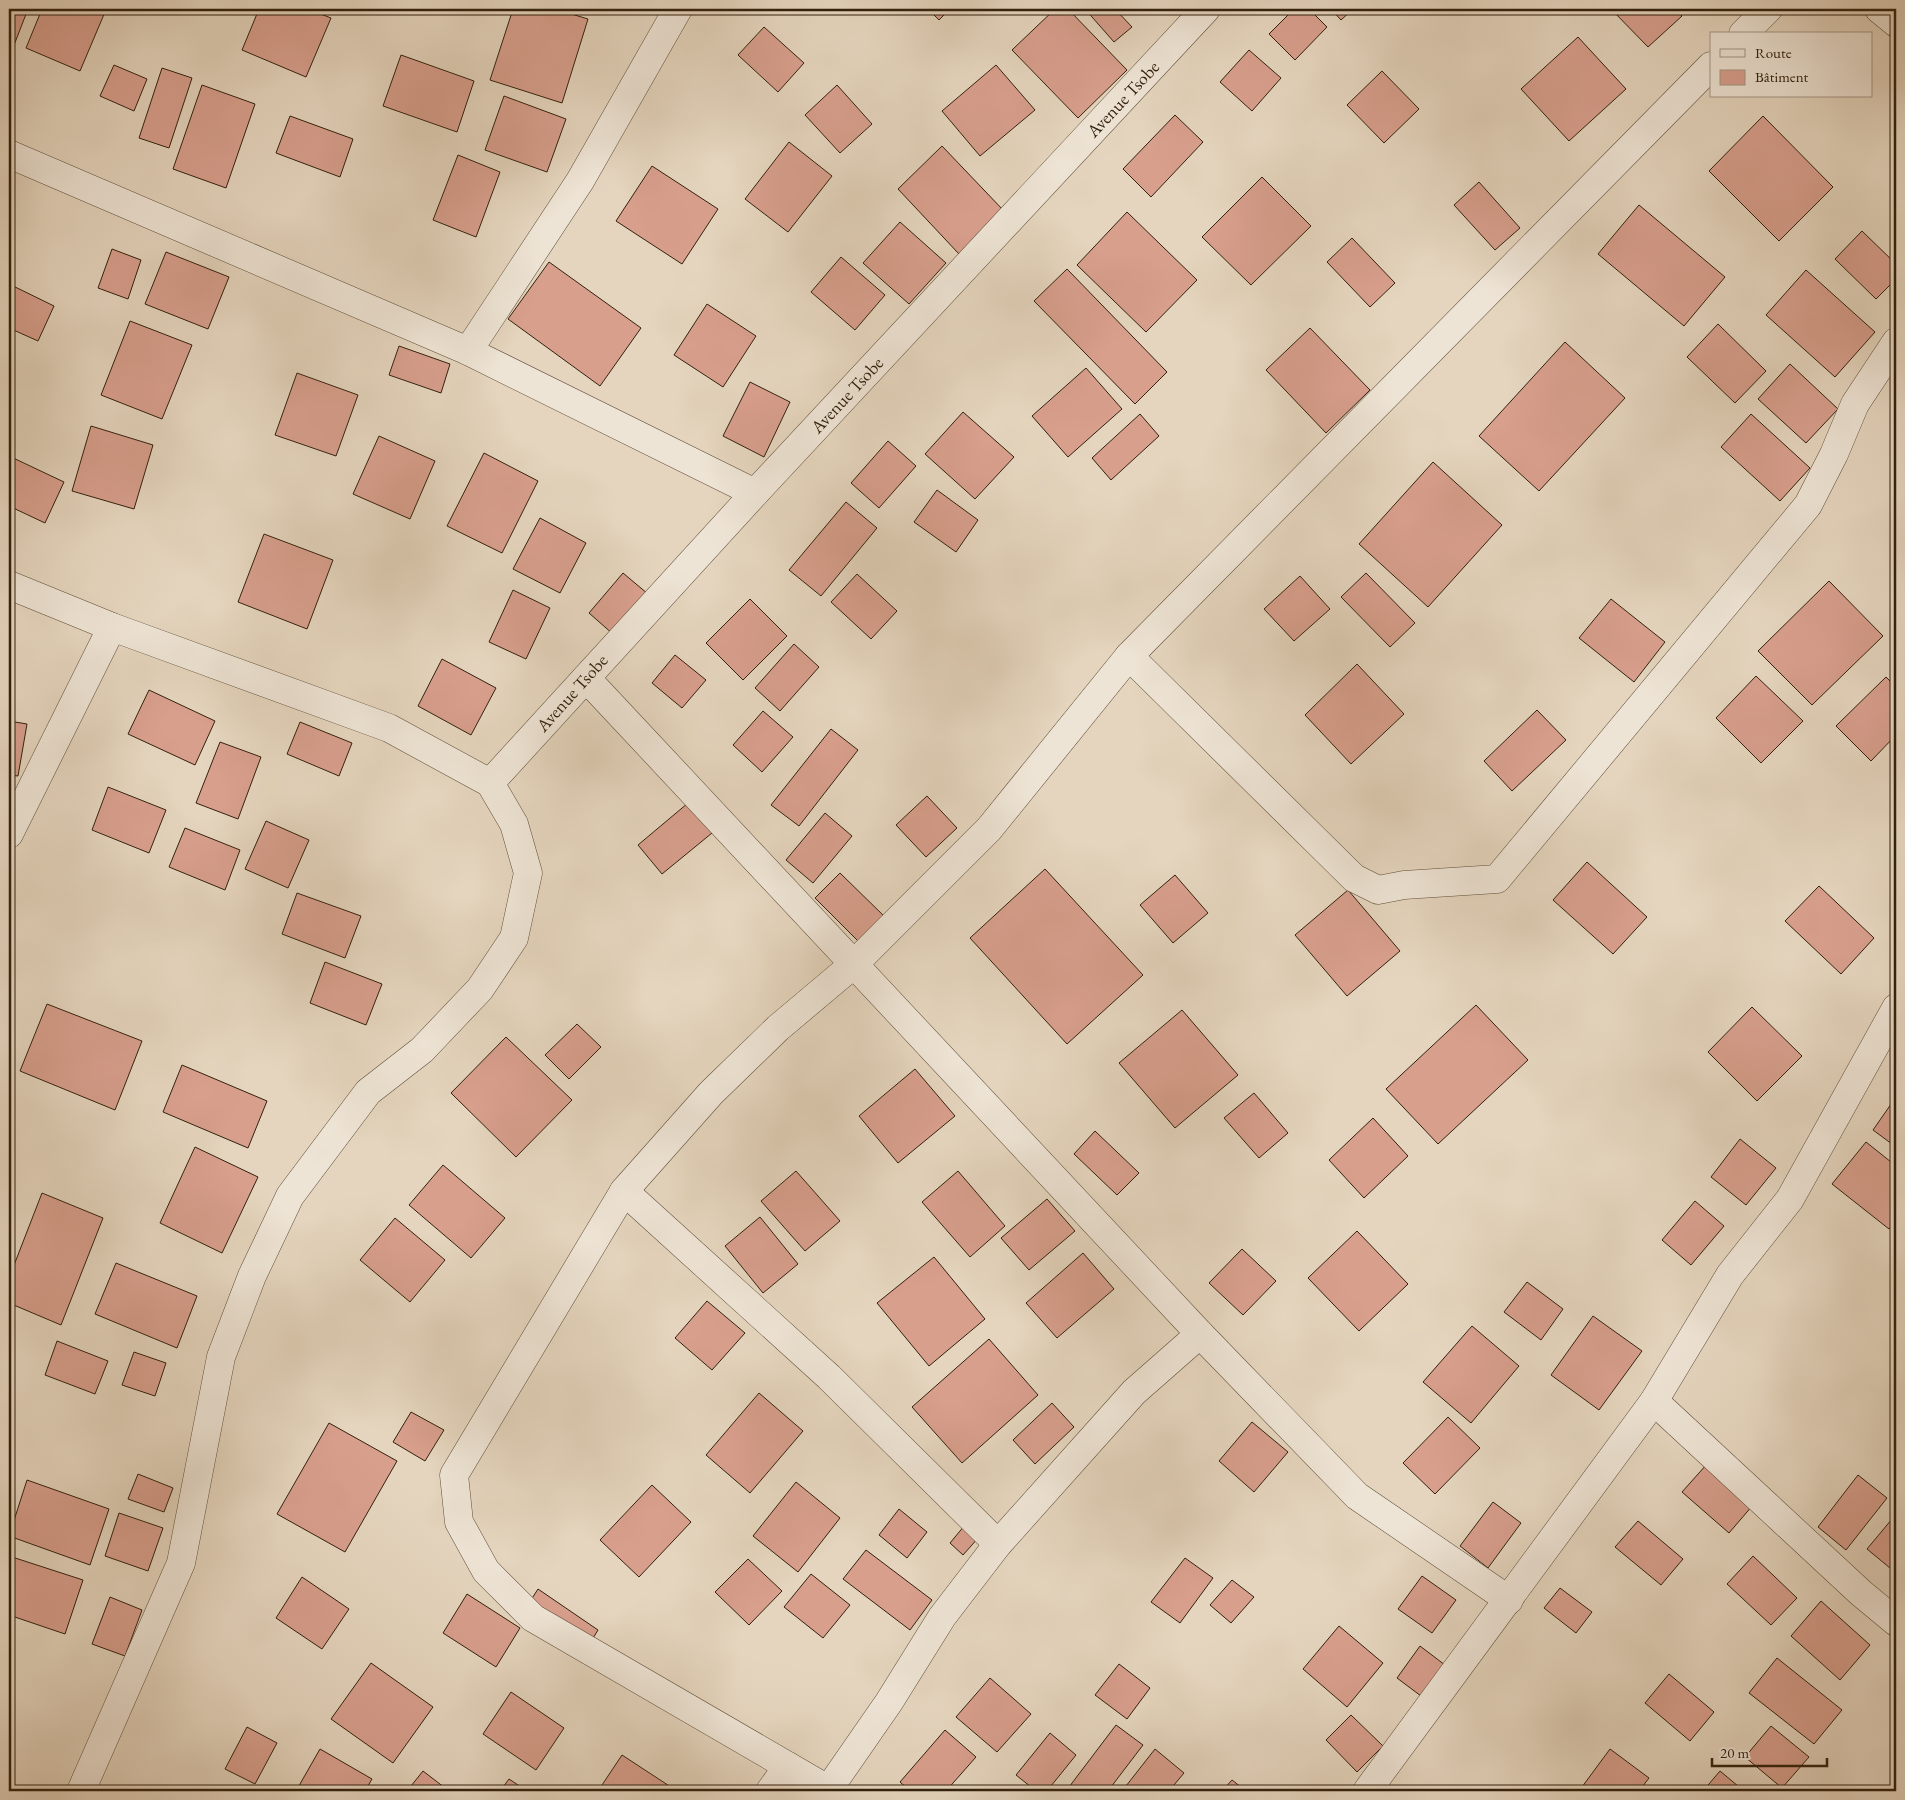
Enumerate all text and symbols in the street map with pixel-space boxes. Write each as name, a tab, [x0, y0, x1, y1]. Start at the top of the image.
legend	[1710, 32, 1872, 98]
text: Route	[1755, 43, 1792, 62]
street label: Avenue Tsobe	[1081, 56, 1164, 143]
text: Bâtiment	[1755, 67, 1809, 86]
street label: Avenue Tsobe	[805, 352, 888, 439]
street label: Avenue Tsobe	[530, 649, 612, 737]
scale bar	[1712, 1735, 1828, 1767]
text: 20 m	[1720, 1743, 1749, 1762]

